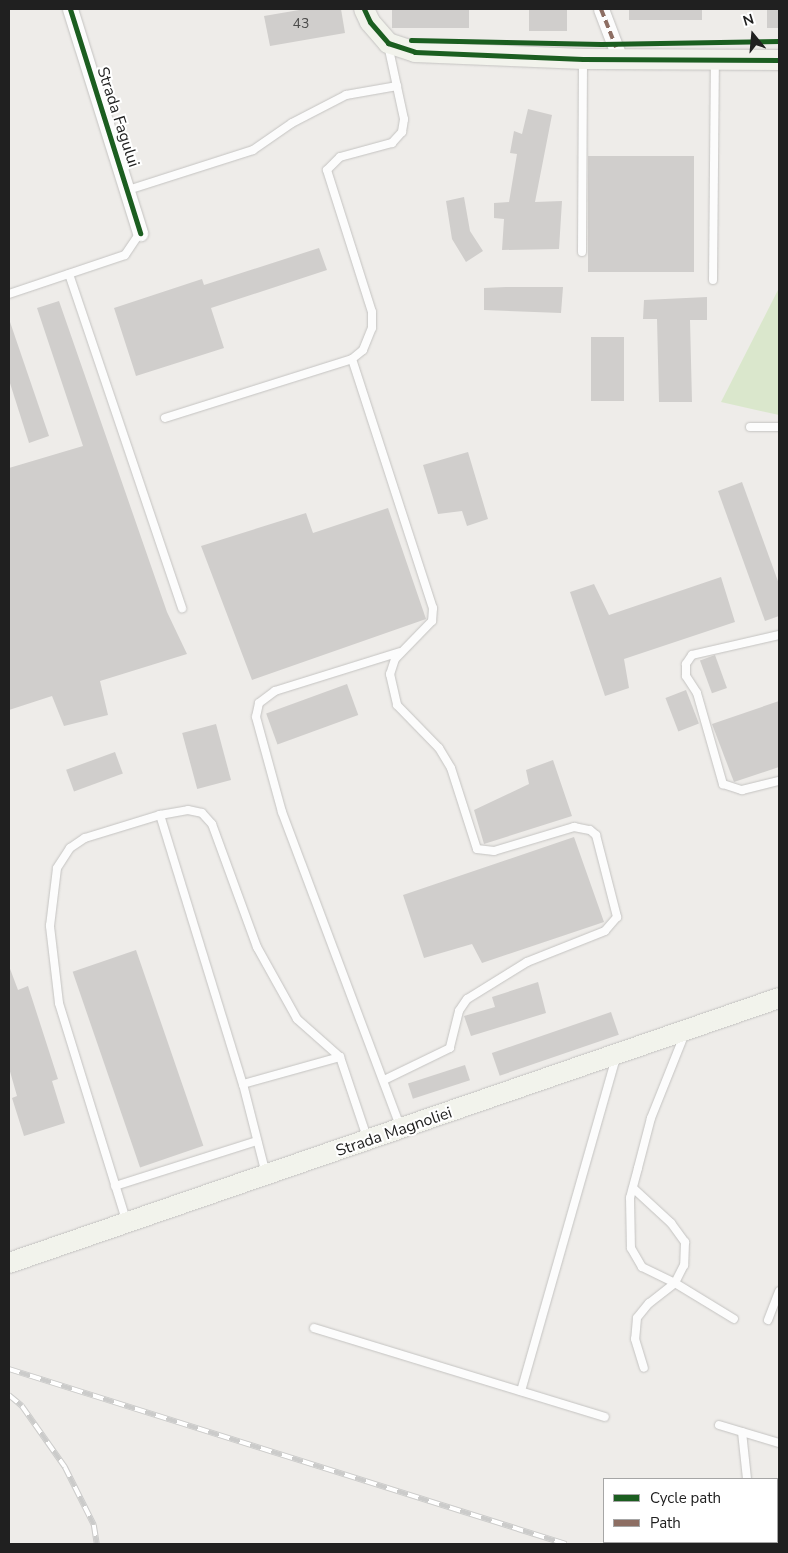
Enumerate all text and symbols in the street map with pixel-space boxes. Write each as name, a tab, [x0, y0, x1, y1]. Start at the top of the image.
north arrow	[728, 10, 778, 60]
text: N	[741, 10, 756, 31]
house number: 43	[293, 16, 309, 32]
street label: Strada Fagului	[93, 65, 143, 169]
street label: Strada Magnoliei	[333, 1103, 455, 1161]
legend	[603, 1478, 778, 1543]
text: Cycle path	[650, 1488, 721, 1508]
text: Path	[650, 1513, 681, 1533]

